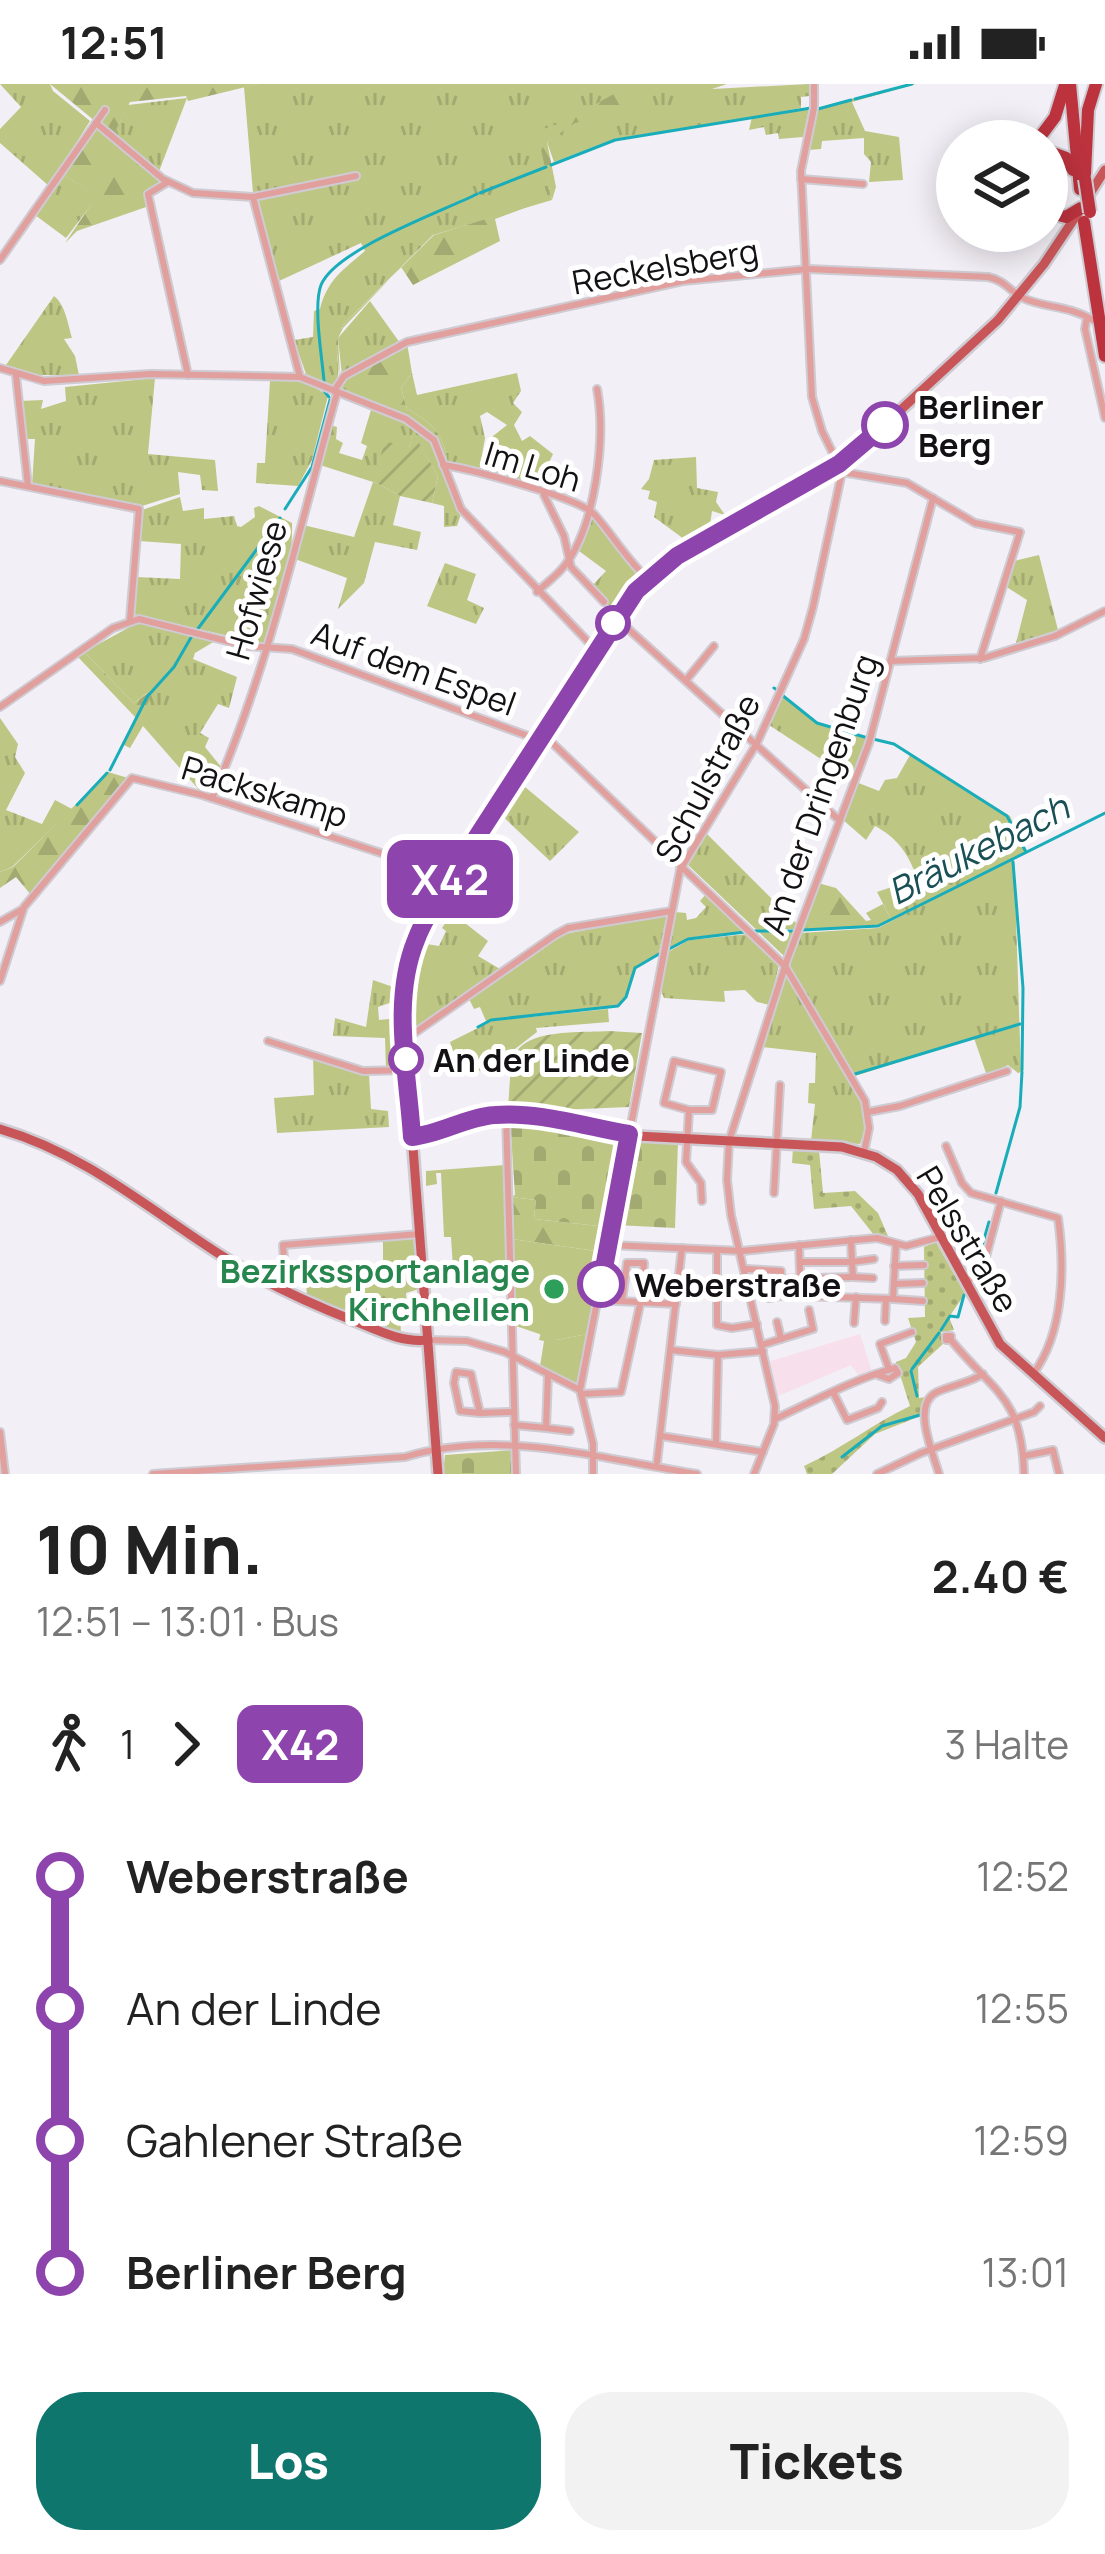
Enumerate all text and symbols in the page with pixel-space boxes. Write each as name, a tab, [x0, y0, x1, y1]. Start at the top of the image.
text: 12:51	[60, 11, 168, 73]
map controls	[936, 120, 1068, 252]
button: layers	[936, 120, 1068, 252]
street label: Reckelsberg	[568, 227, 762, 305]
place label: Berliner Berg	[918, 384, 1044, 467]
marker: Berliner Berg	[863, 403, 907, 447]
street label: Im Loh	[479, 430, 587, 502]
street label: Hofwiese	[215, 515, 297, 665]
unlabelled marker	[597, 607, 629, 639]
street label: Auf dem Espel	[306, 610, 522, 726]
street label: An der Dringenburg	[750, 648, 888, 940]
street label: Schulstraße	[644, 686, 770, 870]
street label: Packskamp	[176, 744, 354, 838]
water label: Bräukebach	[879, 782, 1078, 916]
line badge: X42	[381, 840, 519, 918]
text: X42	[411, 850, 489, 908]
place label: An der Linde	[433, 1037, 630, 1082]
marker: An der Linde	[390, 1043, 422, 1075]
street label: Pelsstraße	[907, 1157, 1029, 1321]
place label: Bezirkssportanlage Kirchhellen	[220, 1248, 530, 1331]
marker: Weberstraße	[579, 1262, 623, 1306]
place label: Weberstraße	[634, 1262, 842, 1307]
marker: Bezirkssportanlage Kirchhellen	[541, 1276, 567, 1302]
text: 10 Min.	[36, 1504, 263, 1594]
text: 2.40 €	[932, 1545, 1069, 1607]
text: 12:51 – 13:01 · Bus	[36, 1594, 339, 1648]
icon: walk	[36, 1711, 102, 1777]
icon: forward	[153, 1711, 219, 1777]
text: X42	[261, 1715, 339, 1773]
text: 1	[120, 1717, 135, 1771]
text: 3 Halte	[945, 1717, 1069, 1771]
text: Weberstraße	[126, 1845, 409, 1907]
text: 12:52	[976, 1849, 1069, 1903]
text: An der Linde	[126, 1977, 381, 2039]
text: 12:55	[975, 1981, 1069, 2035]
text: Gahlener Straße	[126, 2109, 463, 2171]
text: 12:59	[973, 2113, 1069, 2167]
text: Berliner Berg	[126, 2241, 407, 2303]
text: 13:01	[982, 2245, 1069, 2299]
button: Los	[36, 2392, 541, 2530]
button: Tickets	[565, 2392, 1069, 2530]

